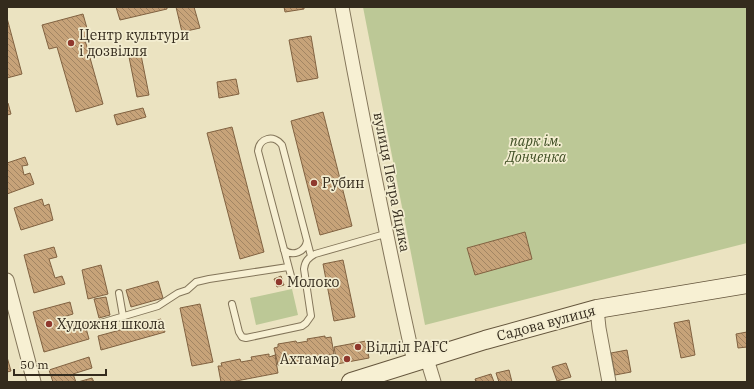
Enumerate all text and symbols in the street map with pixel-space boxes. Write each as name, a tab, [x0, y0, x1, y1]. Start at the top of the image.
place label: Центр культури і дозвілля	[79, 26, 189, 60]
marker: Центр культури і дозвілля	[66, 38, 76, 48]
street label: вулиця Петра Яцика	[370, 111, 414, 254]
park label: парк ім. Донченка	[504, 132, 567, 166]
place label: Рубин	[322, 174, 365, 192]
marker: Рубин	[309, 178, 319, 188]
place label: Молоко	[287, 273, 339, 291]
marker: Молоко	[274, 277, 284, 287]
street label: Садова вулиця	[495, 301, 597, 345]
place label: Художня школа	[57, 315, 166, 333]
marker: Художня школа	[44, 319, 54, 329]
place label: Відділ РАГС	[366, 338, 448, 356]
marker: Відділ РАГС	[353, 342, 363, 352]
place label: Ахтамар	[280, 350, 339, 368]
scale bar	[14, 351, 106, 377]
marker: Ахтамар	[342, 354, 352, 364]
text: 50 m	[20, 357, 49, 372]

